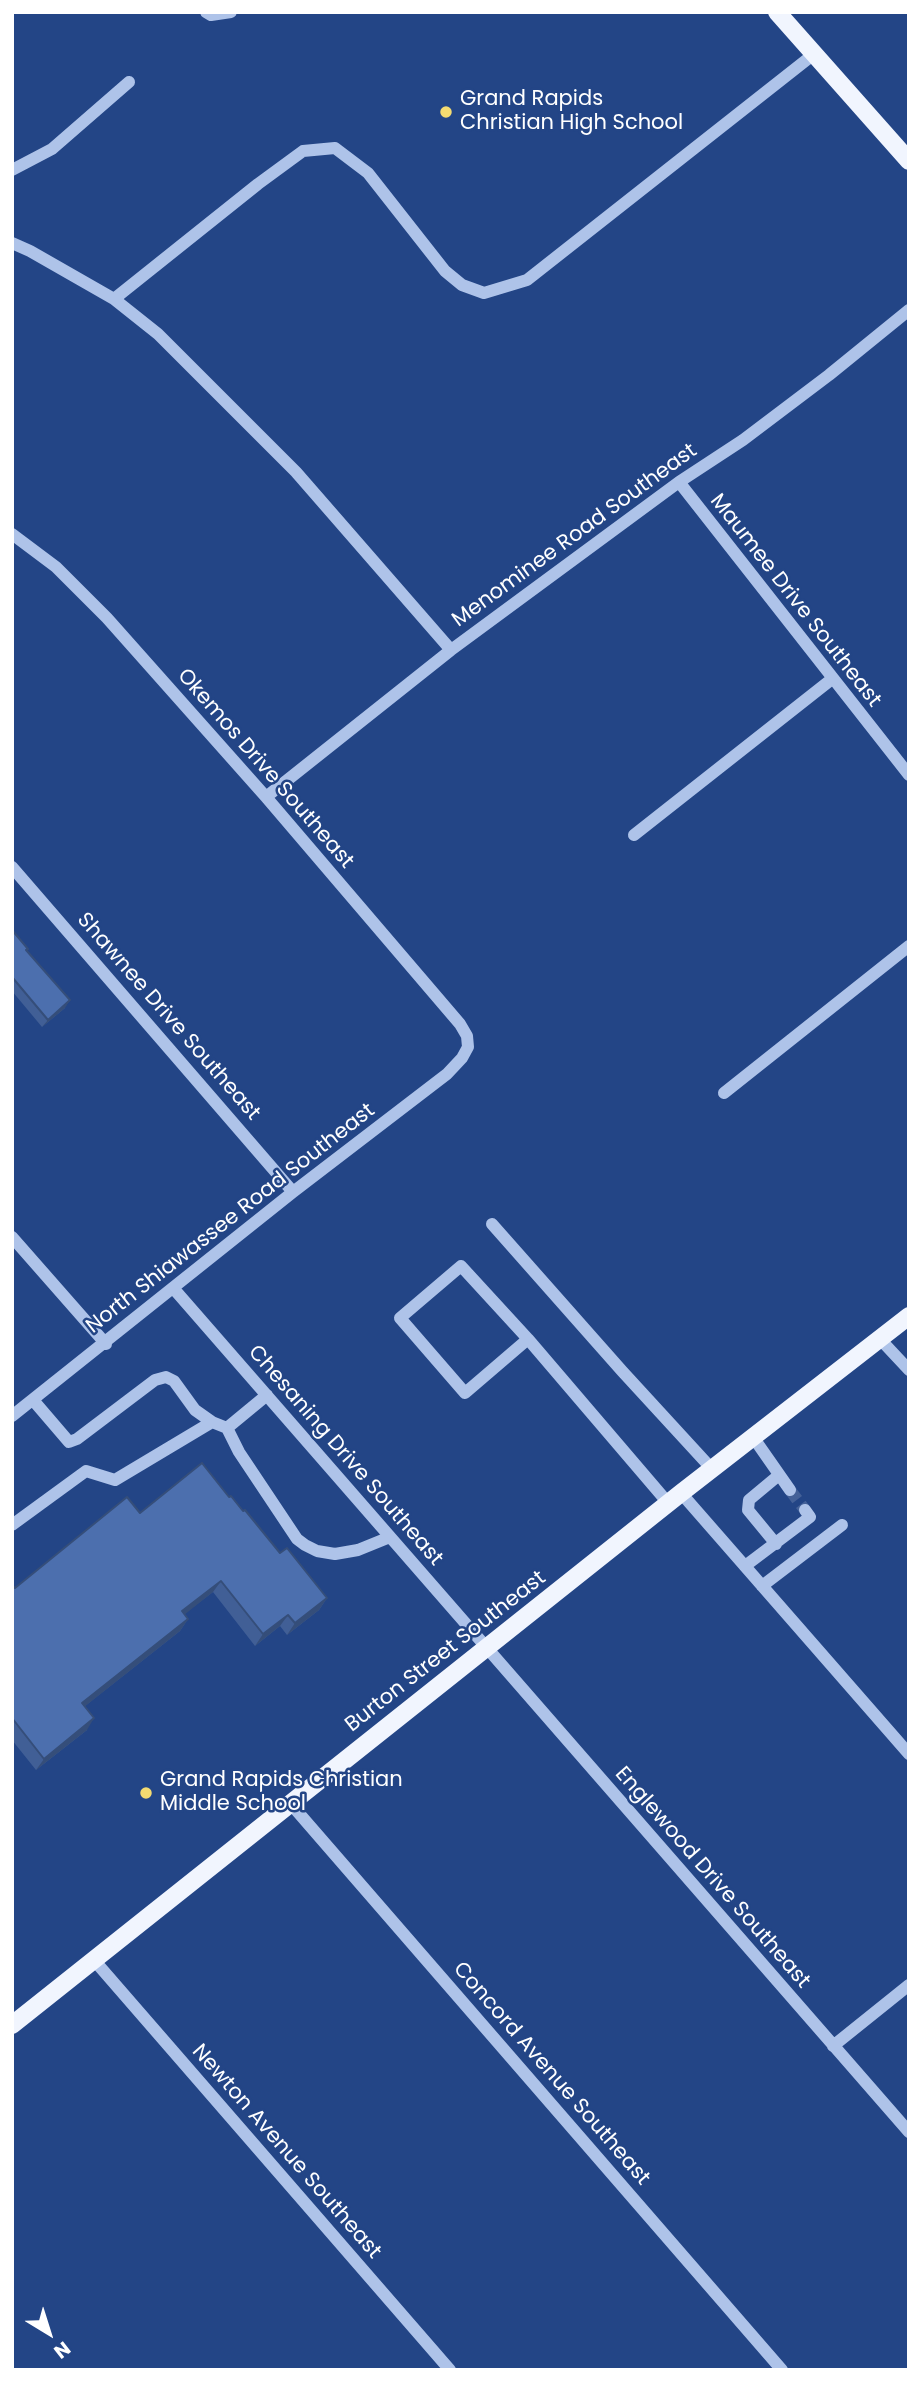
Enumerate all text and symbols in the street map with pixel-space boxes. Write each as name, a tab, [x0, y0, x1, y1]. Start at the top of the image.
place label: Grand Rapids Christian High School	[460, 87, 683, 137]
marker: Grand Rapids Christian High School	[438, 104, 454, 120]
street label: Menominee Road Southeast	[448, 439, 702, 633]
street label: Maumee Drive Southeast	[704, 489, 886, 713]
street label: Okemos Drive Southeast	[171, 664, 359, 874]
street label: Shawnee Drive Southeast	[71, 908, 265, 1126]
street label: North Shiawassee Road Southeast	[82, 1099, 380, 1339]
street label: Chesaning Drive Southeast	[242, 1341, 448, 1571]
street label: Burton Street Southeast	[341, 1566, 551, 1738]
street label: Englewood Drive Southeast	[609, 1762, 815, 1994]
place label: Grand Rapids Christian Middle School	[160, 1768, 403, 1818]
marker: Grand Rapids Christian Middle School	[138, 1785, 154, 1801]
street label: Concord Avenue Southeast	[447, 1957, 655, 2191]
street label: Newton Avenue Southeast	[186, 2040, 386, 2264]
north arrow	[14, 2298, 84, 2368]
text: N	[48, 2335, 76, 2365]

